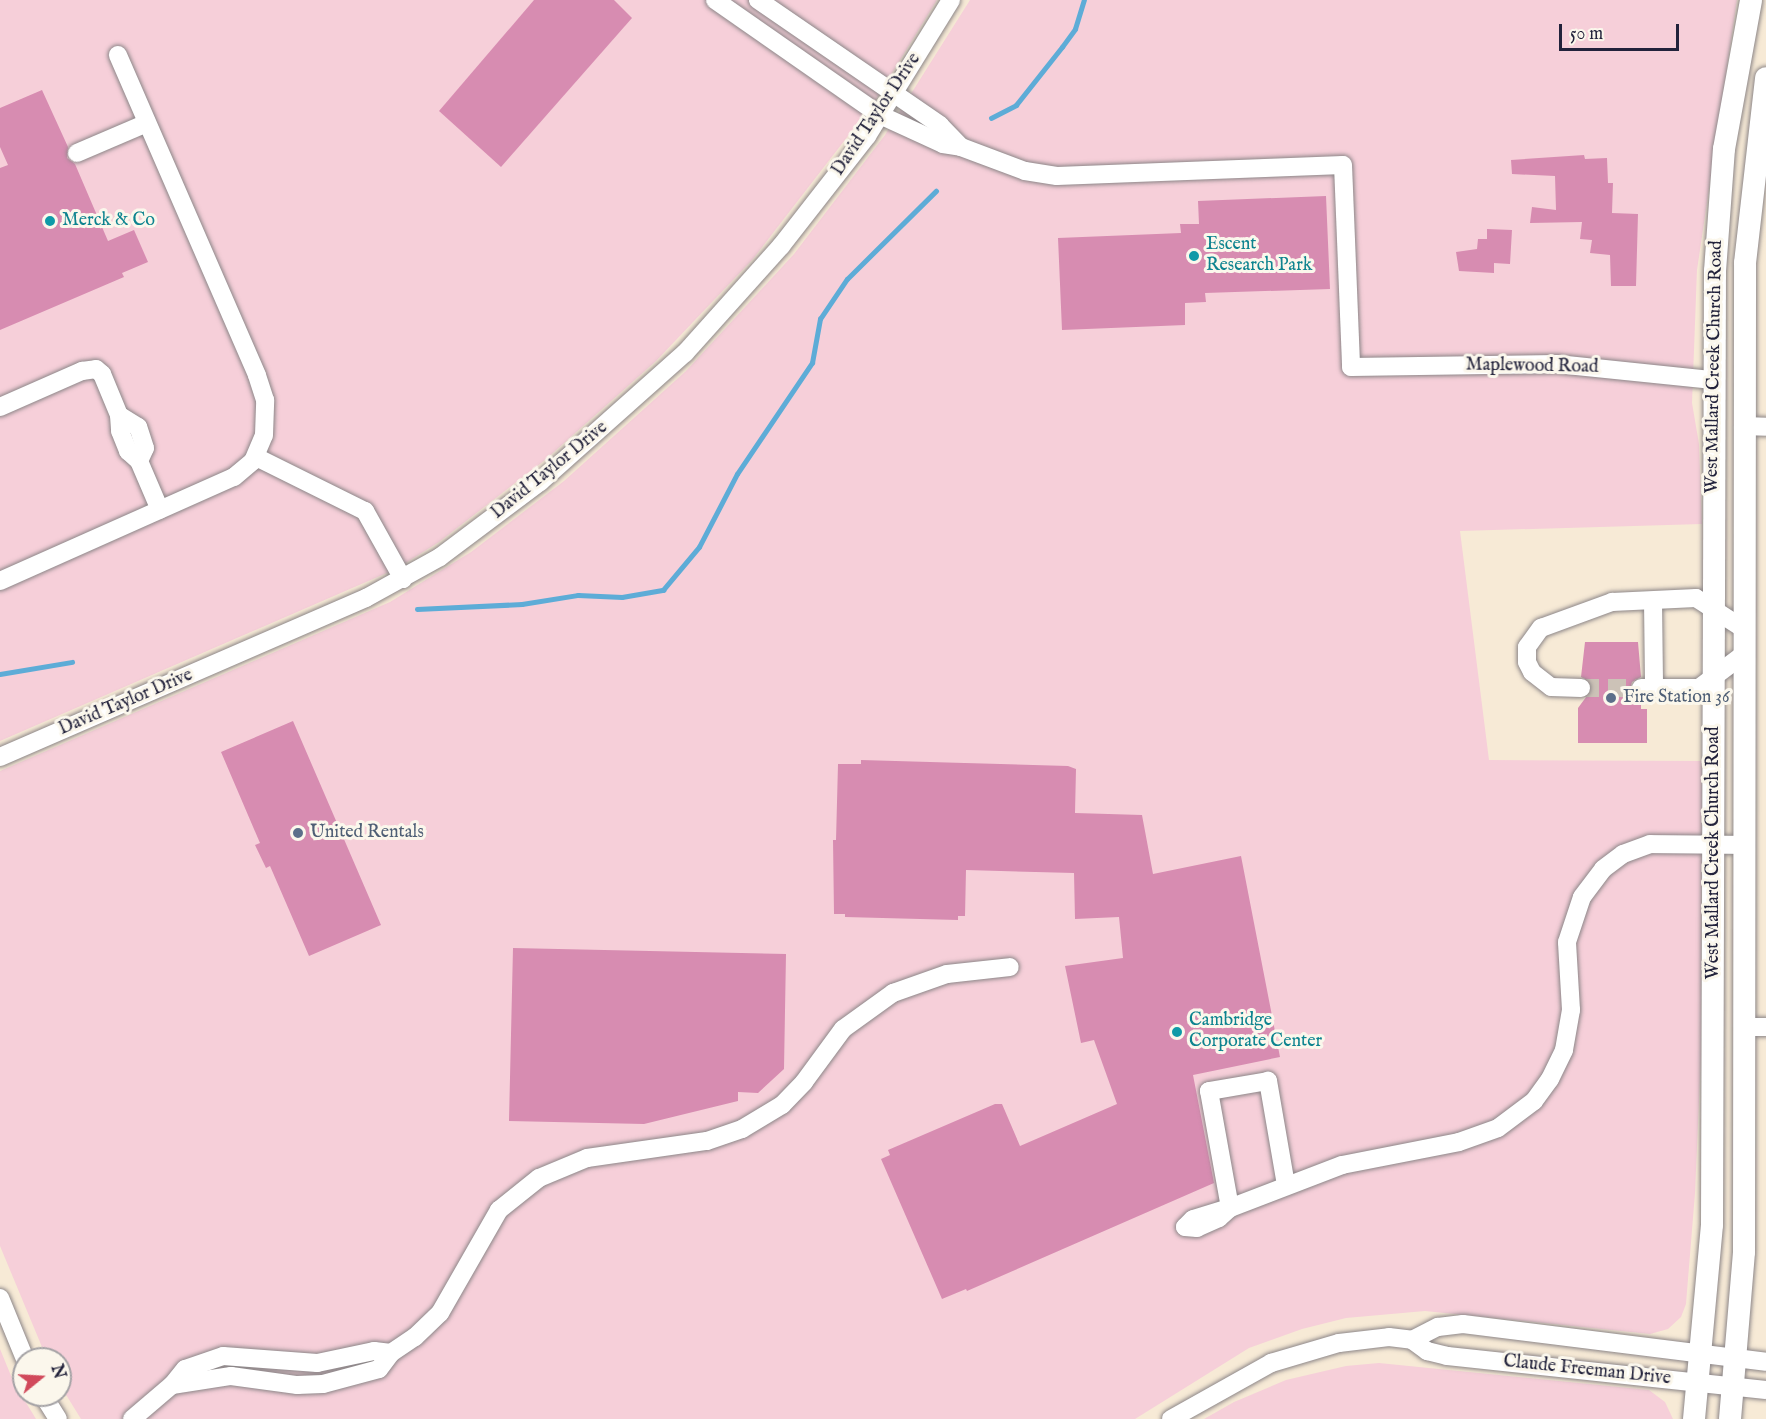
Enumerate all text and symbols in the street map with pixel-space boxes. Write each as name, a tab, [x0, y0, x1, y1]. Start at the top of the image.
scale bar	[1562, 12, 1682, 50]
text: 50 m	[1570, 23, 1603, 46]
street label: David Taylor Drive	[828, 50, 926, 180]
place label: Merck & Co	[62, 210, 155, 232]
marker: Merck & Co	[43, 214, 57, 228]
place label: Escent Research Park	[1206, 235, 1312, 278]
street label: West Mallard Creek Church Road	[1702, 240, 1728, 494]
marker: Escent Research Park	[1187, 249, 1201, 263]
street label: Maplewood Road	[1465, 355, 1599, 379]
street label: David Taylor Drive	[488, 418, 612, 524]
street label: David Taylor Drive	[56, 665, 196, 741]
place label: Fire Station 36	[1623, 687, 1730, 709]
marker: Fire Station 36	[1604, 691, 1618, 705]
street label: West Mallard Creek Church Road	[1703, 726, 1725, 980]
place label: United Rentals	[310, 822, 424, 844]
marker: United Rentals	[291, 826, 305, 840]
place label: Cambridge Corporate Center	[1189, 1011, 1322, 1054]
marker: Cambridge Corporate Center	[1170, 1025, 1184, 1039]
north arrow	[12, 1347, 72, 1407]
street label: Claude Freeman Drive	[1502, 1351, 1672, 1391]
text: N	[46, 1362, 69, 1382]

